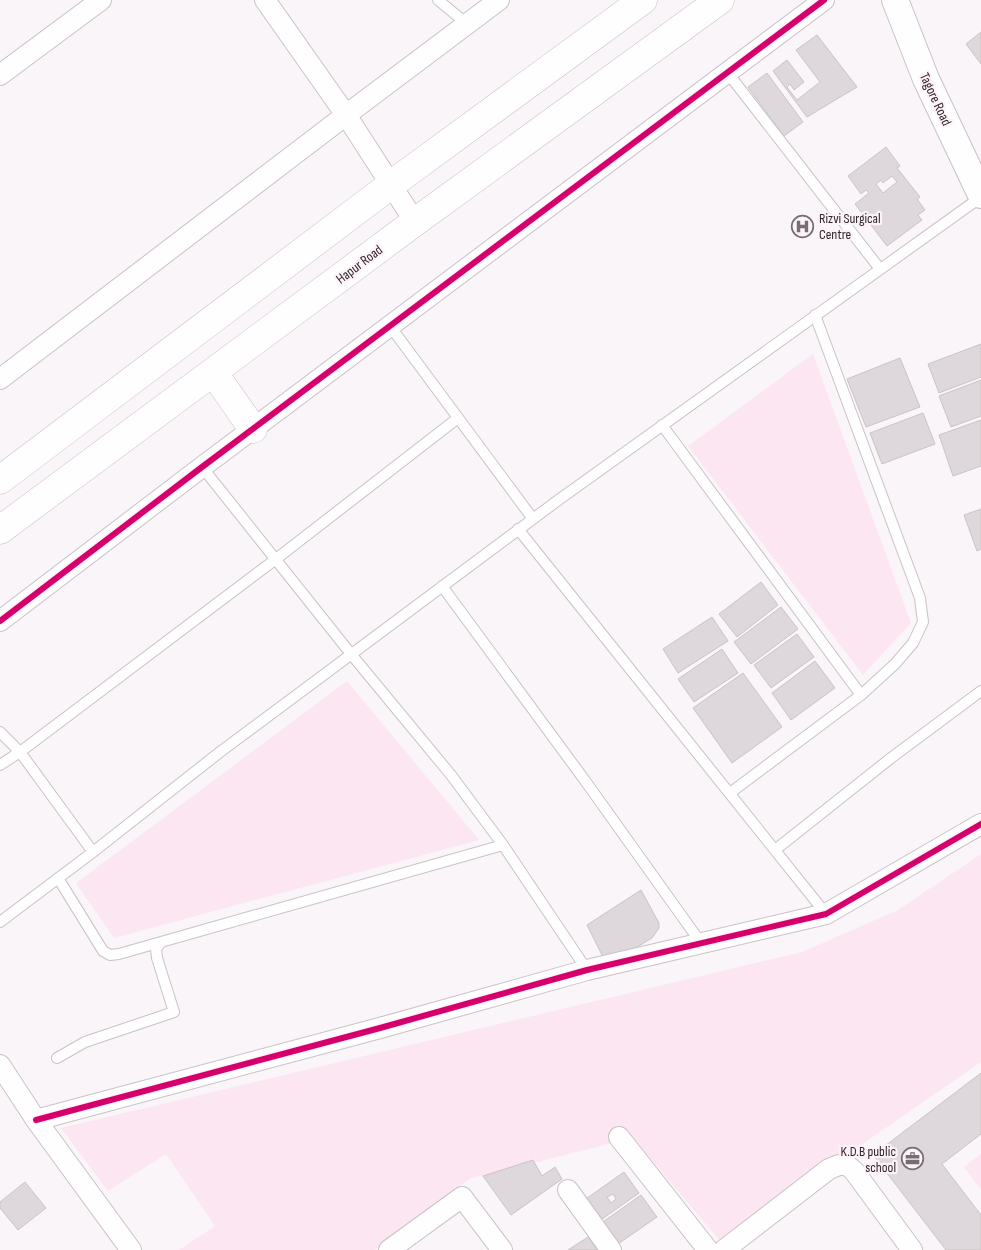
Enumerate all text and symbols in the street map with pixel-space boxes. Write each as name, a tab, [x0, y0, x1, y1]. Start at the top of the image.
street label: Tagore Road	[916, 70, 955, 129]
place label: Rizvi Surgical Centre	[819, 210, 881, 243]
hospital icon: Rizvi Surgical Centre	[791, 214, 815, 238]
street label: Hapur Road	[333, 241, 386, 287]
place label: K.D.B public school	[841, 1143, 896, 1176]
office icon: K.D.B public school	[900, 1147, 924, 1171]

